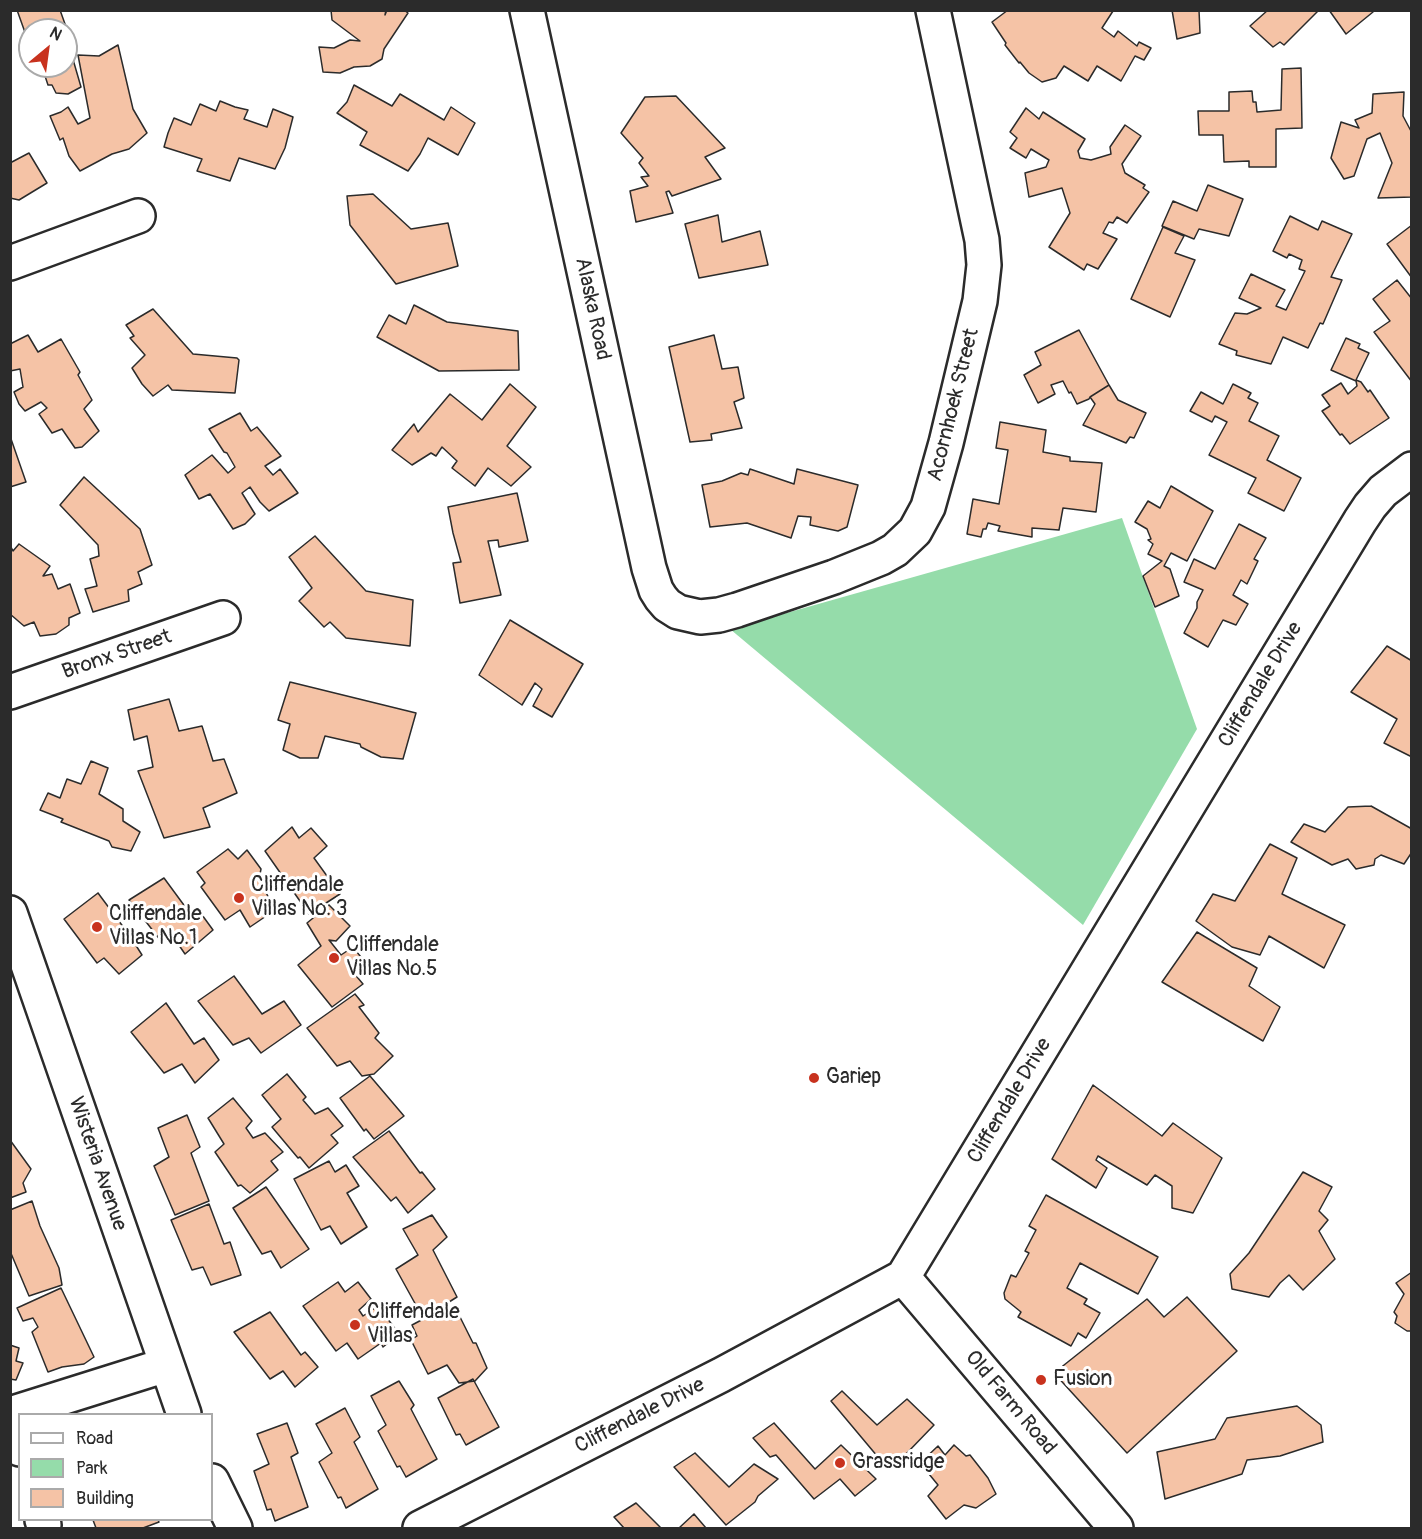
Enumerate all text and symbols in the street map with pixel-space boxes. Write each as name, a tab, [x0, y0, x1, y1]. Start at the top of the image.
north arrow	[18, 18, 78, 78]
text: N	[46, 23, 65, 45]
street label: Alaska Road	[569, 255, 615, 363]
street label: Acornhoek Street	[923, 326, 985, 484]
street label: Cliffendale Drive	[1214, 618, 1308, 752]
street label: Bronx Street	[59, 625, 175, 685]
place label: Cliffendale Villas No. 3	[251, 873, 347, 923]
marker: Cliffendale Villas No. 3	[232, 891, 246, 905]
place label: Cliffendale Villas No.1	[109, 902, 202, 952]
marker: Cliffendale Villas No.1	[90, 920, 104, 934]
place label: Cliffendale Villas No.5	[346, 933, 439, 983]
marker: Cliffendale Villas No.5	[327, 951, 341, 965]
street label: Cliffendale Drive	[963, 1034, 1057, 1168]
place label: Gariep	[826, 1065, 881, 1091]
marker: Gariep	[807, 1071, 821, 1085]
street label: Wisteria Avenue	[62, 1094, 132, 1234]
place label: Cliffendale Villas	[367, 1300, 460, 1350]
marker: Cliffendale Villas	[348, 1318, 362, 1332]
street label: Old Farm Road	[959, 1346, 1061, 1460]
place label: Fusion	[1053, 1367, 1112, 1393]
street label: Cliffendale Drive	[571, 1373, 709, 1459]
marker: Fusion	[1034, 1373, 1048, 1387]
legend	[18, 1413, 213, 1521]
text: Road	[76, 1427, 113, 1450]
place label: Grassridge	[852, 1450, 944, 1476]
marker: Grassridge	[833, 1456, 847, 1470]
text: Park	[76, 1457, 108, 1480]
text: Building	[76, 1487, 134, 1510]

